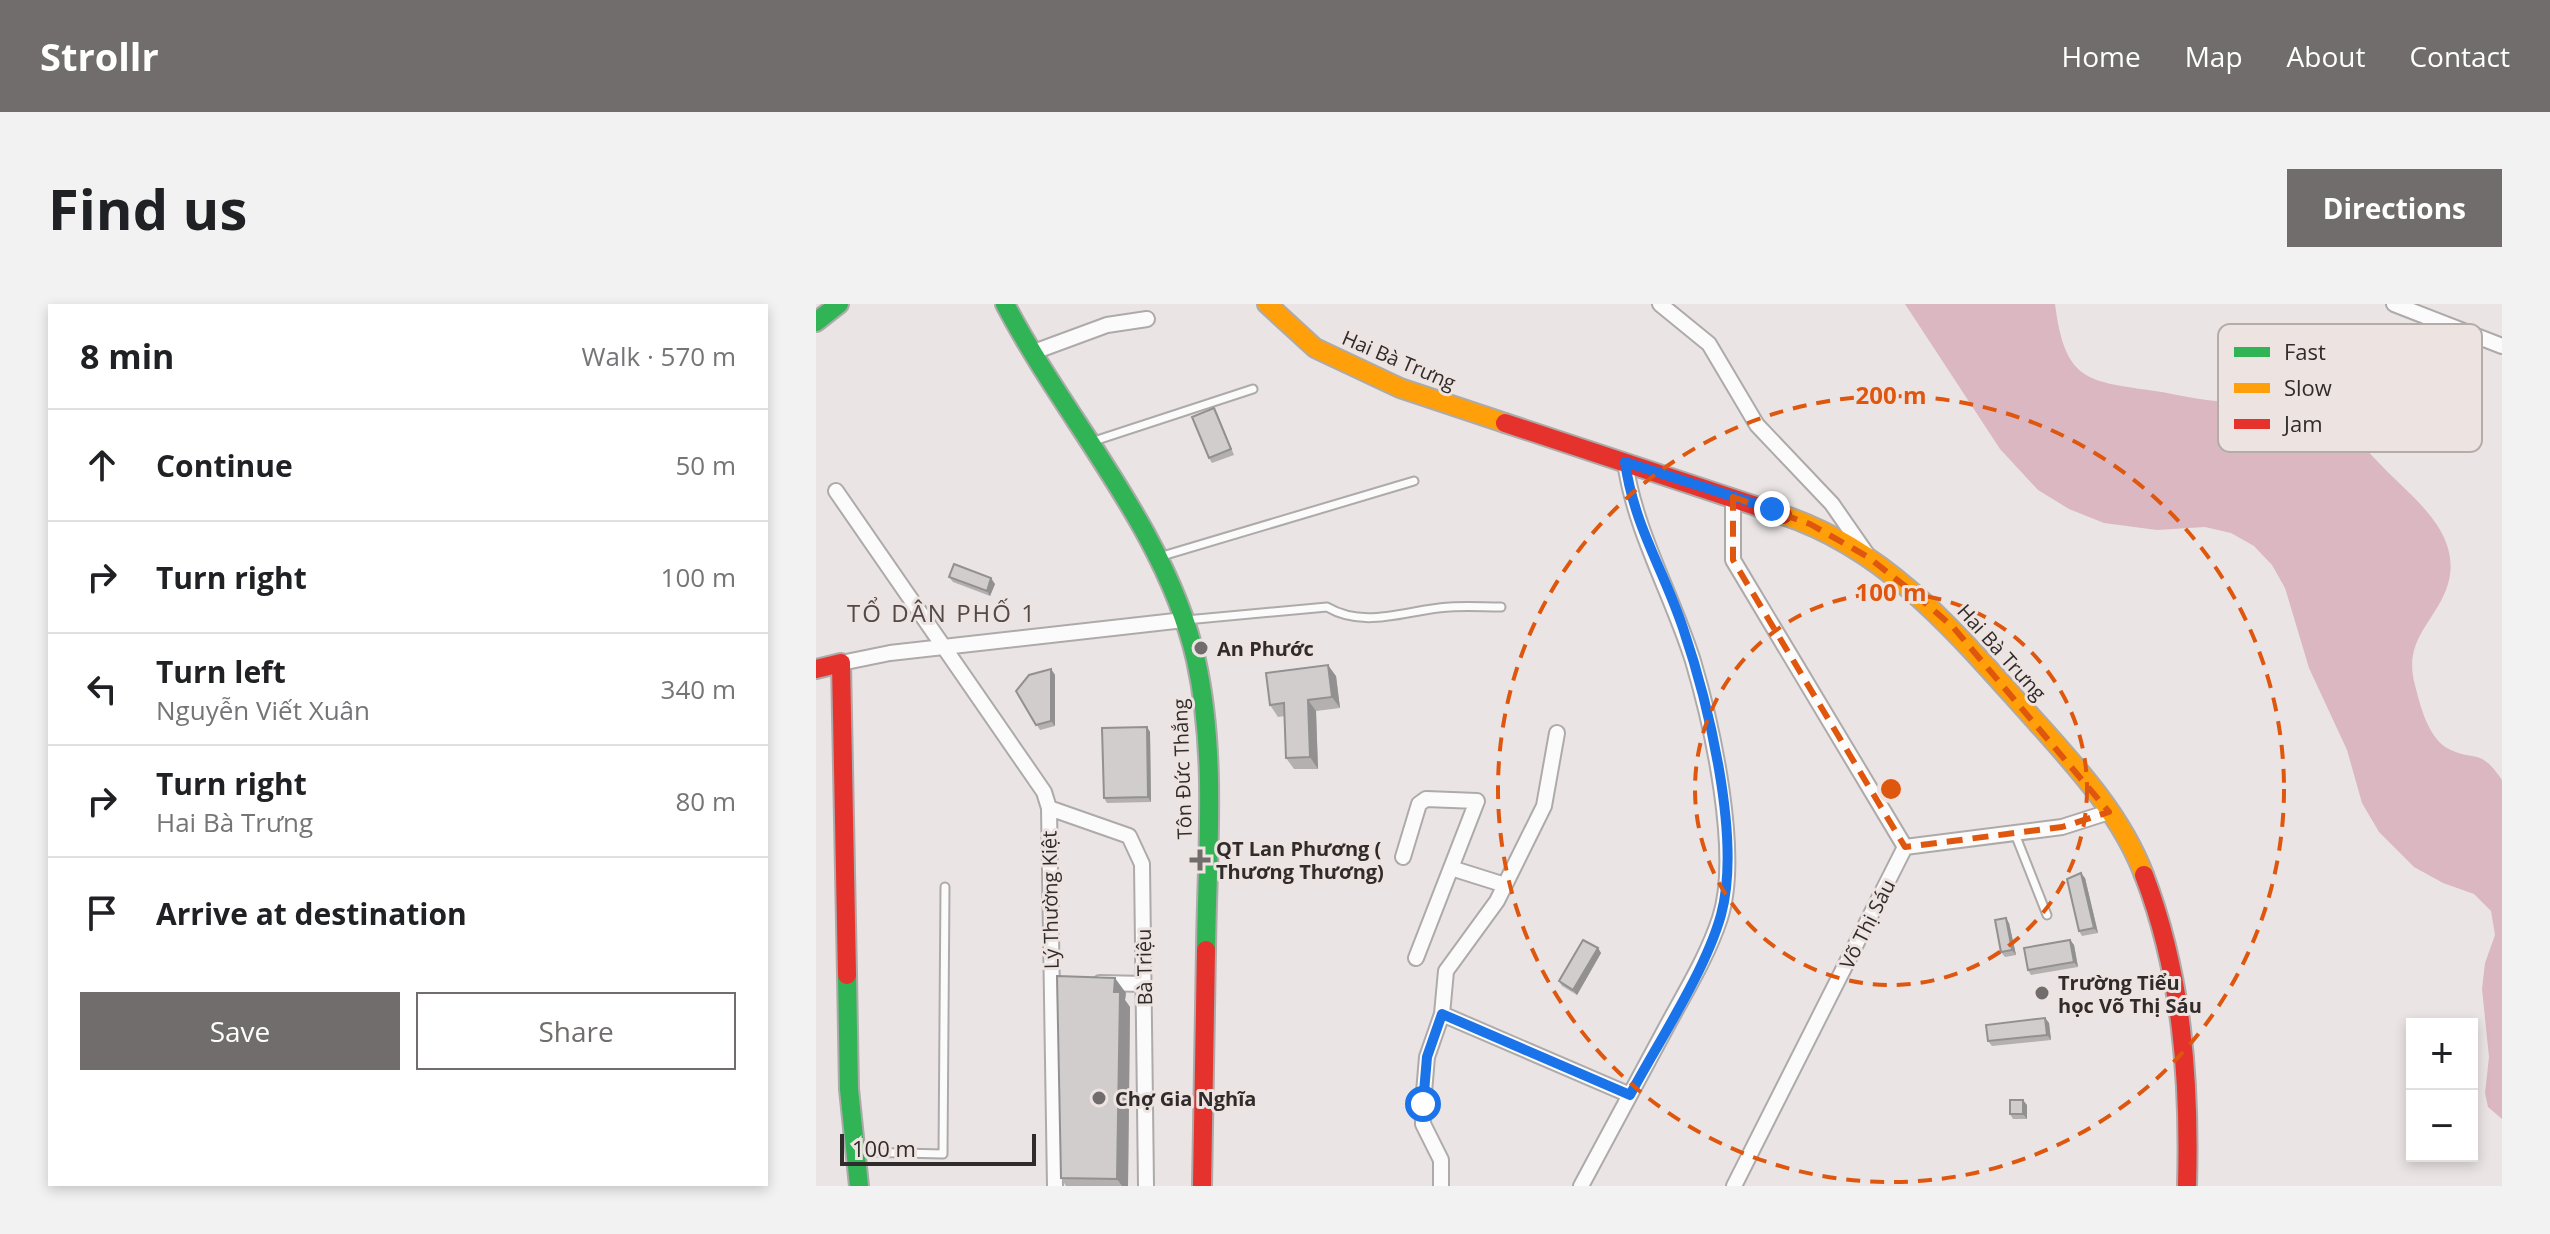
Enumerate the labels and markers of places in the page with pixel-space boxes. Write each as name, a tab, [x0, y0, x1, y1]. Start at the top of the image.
place label: An Phước	[1217, 635, 1314, 662]
marker: An Phước	[1192, 639, 1210, 657]
centre of rings	[1877, 775, 1905, 803]
place label: QT Lan Phương ( Thương Thương)	[1216, 835, 1384, 885]
marker: QT Lan Phương ( Thương Thương)	[1191, 851, 1209, 869]
place label: Trường Tiểu học Võ Thị Sáu	[2058, 969, 2202, 1019]
marker: Trường Tiểu học Võ Thị Sáu	[2033, 984, 2051, 1002]
place label: Chợ Gia Nghĩa	[1115, 1085, 1256, 1112]
marker: Chợ Gia Nghĩa	[1090, 1089, 1108, 1107]

